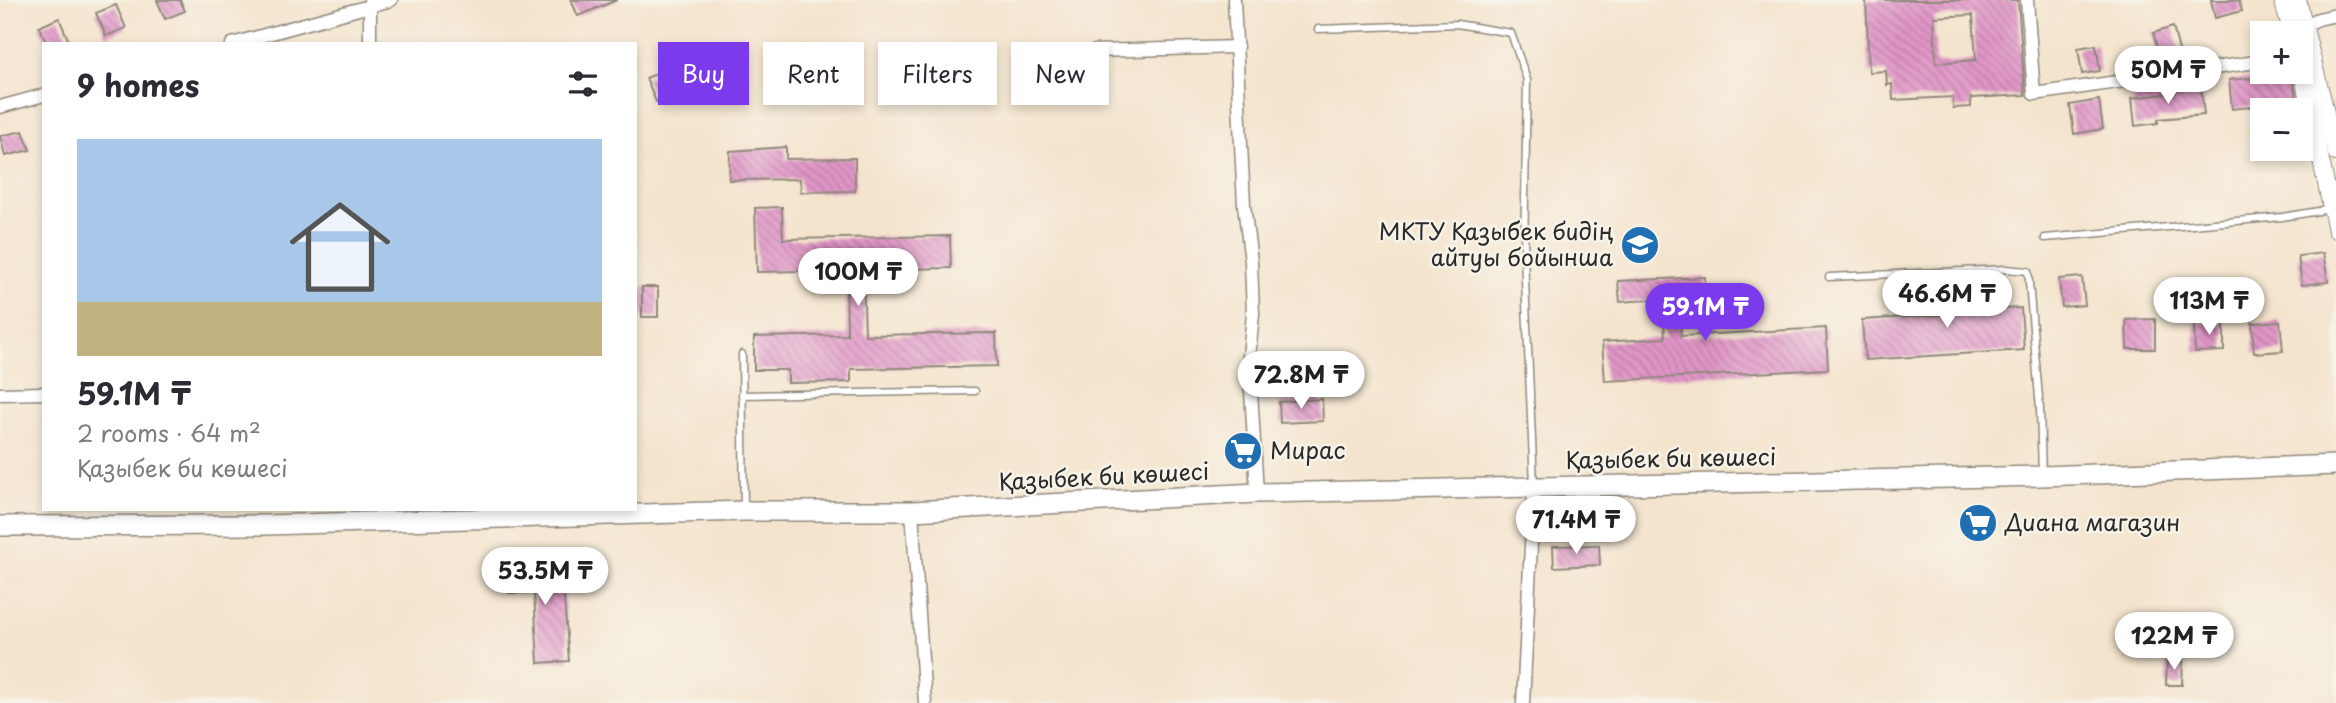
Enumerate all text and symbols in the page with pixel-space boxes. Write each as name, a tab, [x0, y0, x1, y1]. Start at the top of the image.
map controls	[2250, 21, 2313, 161]
button: +	[2250, 21, 2313, 84]
chip: Buy	[658, 42, 749, 105]
chip: Rent	[763, 42, 864, 105]
chip: Filters	[878, 42, 997, 105]
chip: New	[1011, 42, 1109, 105]
pin: 50M ₸	[2119, 46, 2217, 106]
text: 50M ₸	[2131, 51, 2205, 86]
text: 9 homes	[77, 62, 199, 107]
icon: filters	[564, 65, 602, 103]
button: −	[2250, 98, 2313, 161]
icon: home	[277, 184, 403, 310]
place label: МКТУ Қазыбек бидің айтуы бойынша	[1379, 213, 1613, 274]
school or university icon: МКТУ Қазыбек бидің айтуы бойынша	[1619, 224, 1661, 266]
pin: 100M ₸	[801, 248, 915, 308]
text: 100M ₸	[814, 253, 902, 288]
pin: 46.6M ₸	[1882, 270, 2012, 330]
text: 46.6M ₸	[1898, 275, 1996, 310]
pin: 113M ₸	[2152, 278, 2266, 337]
text: 113M ₸	[2169, 282, 2249, 317]
pin: 59.1M ₸	[1640, 284, 1770, 343]
text: 59.1M ₸	[1661, 288, 1749, 323]
pin: 72.8M ₸	[1236, 352, 1366, 411]
text: 72.8M ₸	[1254, 356, 1348, 391]
text: 59.1M ₸	[77, 370, 191, 415]
text: 2 rooms · 64 m²	[77, 415, 261, 450]
supermarket icon: Мирас	[1222, 430, 1264, 472]
place label: Мирас	[1270, 432, 1345, 467]
street label: Қазыбек би көшесі	[1565, 438, 1777, 477]
text: Қазыбек би көшесі	[77, 450, 288, 485]
street label: Қазыбек би көшесі	[998, 453, 1210, 498]
pin: 71.4M ₸	[1511, 496, 1641, 556]
text: 71.4M ₸	[1532, 501, 1620, 536]
supermarket icon: Диана магазин	[1957, 502, 1999, 544]
place label: Диана магазин	[2004, 504, 2180, 539]
pin: 53.5M ₸	[480, 548, 610, 607]
text: 53.5M ₸	[497, 552, 593, 587]
pin: 122M ₸	[2117, 612, 2231, 672]
text: 122M ₸	[2131, 617, 2217, 652]

